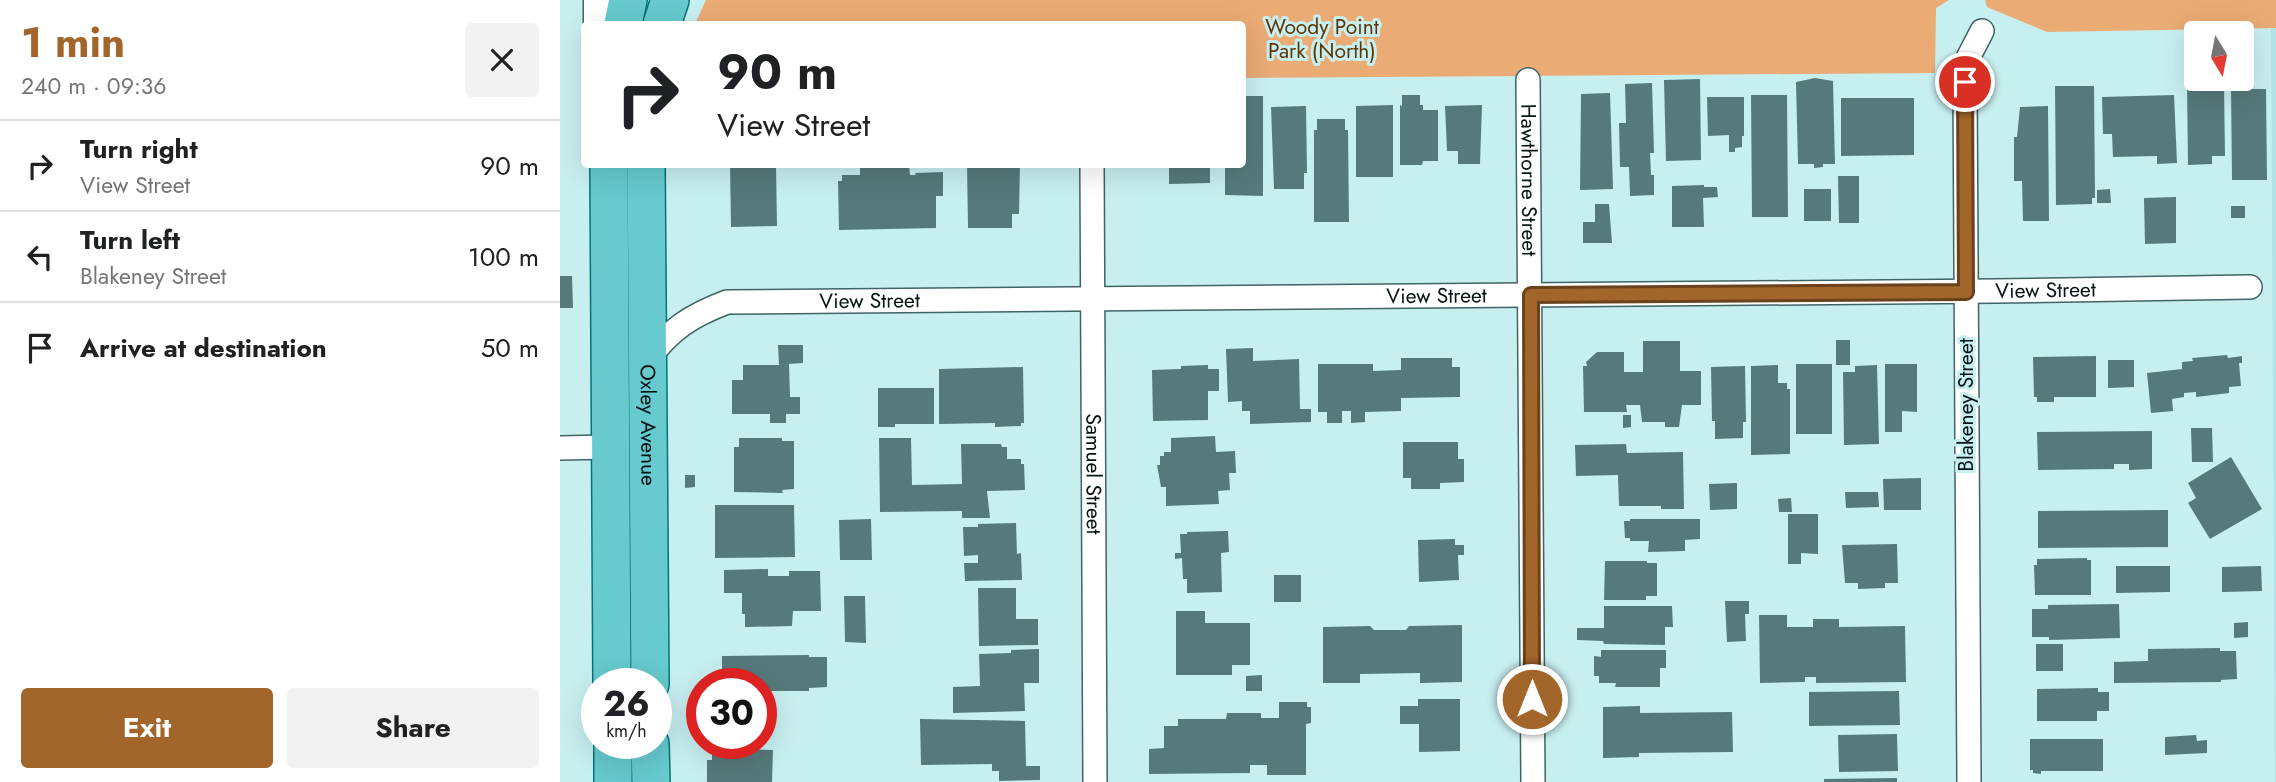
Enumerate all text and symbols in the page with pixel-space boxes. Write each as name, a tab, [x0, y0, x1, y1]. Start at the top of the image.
text: 1 min	[21, 12, 125, 73]
park label: Woody Point Park (North)	[1265, 12, 1379, 66]
north arrow	[2184, 21, 2254, 91]
map controls	[2184, 21, 2254, 91]
button: close	[465, 23, 539, 97]
text: 90 m	[717, 37, 837, 107]
icon: right	[602, 49, 693, 140]
pin	[1935, 52, 1995, 112]
icon: arrive	[1946, 63, 1984, 101]
text: 240 m · 09:36	[21, 69, 167, 103]
text: View Street	[717, 102, 870, 148]
street label: Hawthorne Street	[1513, 104, 1544, 256]
text: Turn right	[80, 130, 198, 168]
icon: right	[21, 147, 59, 185]
text: 90 m	[480, 147, 539, 185]
text: View Street	[80, 168, 190, 202]
text: Turn left	[80, 221, 180, 259]
icon: left	[21, 238, 59, 276]
text: 100 m	[468, 238, 539, 276]
text: Blakeney Street	[80, 259, 226, 293]
street label: View Street	[1995, 274, 2096, 306]
street label: View Street	[1386, 280, 1487, 311]
street label: View Street	[819, 285, 920, 316]
icon: arrive	[21, 329, 59, 367]
text: Arrive at destination	[80, 329, 327, 367]
text: 50 m	[481, 329, 539, 367]
street label: Blakeney Street	[1951, 338, 1981, 472]
street label: Oxley Avenue	[633, 364, 663, 486]
street label: Samuel Street	[1078, 413, 1109, 535]
position arrow	[1495, 662, 1569, 736]
speed limit sign: 30	[686, 668, 777, 759]
text: 26	[603, 679, 650, 729]
button: Exit	[21, 688, 273, 768]
button: Share	[287, 688, 539, 768]
text: km/h	[606, 718, 647, 744]

